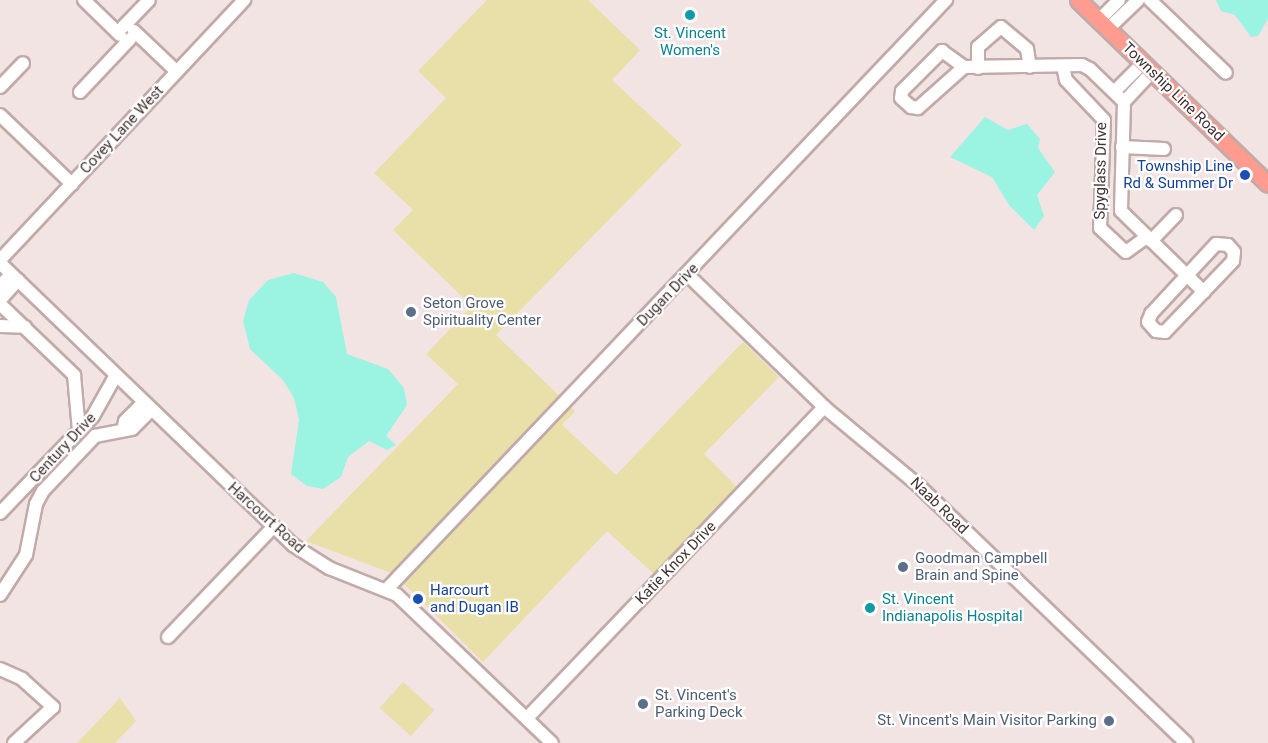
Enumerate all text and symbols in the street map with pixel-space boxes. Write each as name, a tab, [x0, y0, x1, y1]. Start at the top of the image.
marker: St. Vincent Women's	[683, 8, 697, 22]
place label: St. Vincent Women's	[654, 24, 726, 59]
street label: Township Line Road	[1118, 39, 1228, 145]
street label: Covey Lane West	[77, 82, 167, 178]
street label: Spyglass Drive	[1091, 122, 1111, 220]
place label: Township Line Rd & Summer Dr	[1123, 157, 1233, 192]
marker: Township Line Rd & Summer Dr	[1238, 168, 1252, 182]
street label: Dugan Drive	[634, 260, 702, 330]
place label: Seton Grove Spirituality Center	[423, 294, 541, 329]
marker: Seton Grove Spirituality Center	[404, 305, 418, 319]
street label: Century Drive	[26, 409, 100, 487]
street label: Naab Road	[906, 474, 972, 538]
street label: Harcourt Road	[224, 479, 308, 557]
street label: Katie Knox Drive	[632, 518, 720, 608]
place label: Goodman Campbell Brain and Spine	[915, 549, 1047, 584]
marker: Goodman Campbell Brain and Spine	[896, 560, 910, 574]
place label: Harcourt and Dugan IB	[430, 581, 519, 616]
place label: St. Vincent Indianapolis Hospital	[882, 590, 1023, 625]
marker: Harcourt and Dugan IB	[411, 592, 425, 606]
marker: St. Vincent Indianapolis Hospital	[863, 601, 877, 615]
place label: St. Vincent's Parking Deck	[655, 686, 743, 721]
marker: St. Vincent's Parking Deck	[636, 697, 650, 711]
place label: St. Vincent's Main Visitor Parking	[877, 712, 1097, 730]
marker: St. Vincent's Main Visitor Parking	[1102, 714, 1116, 728]

